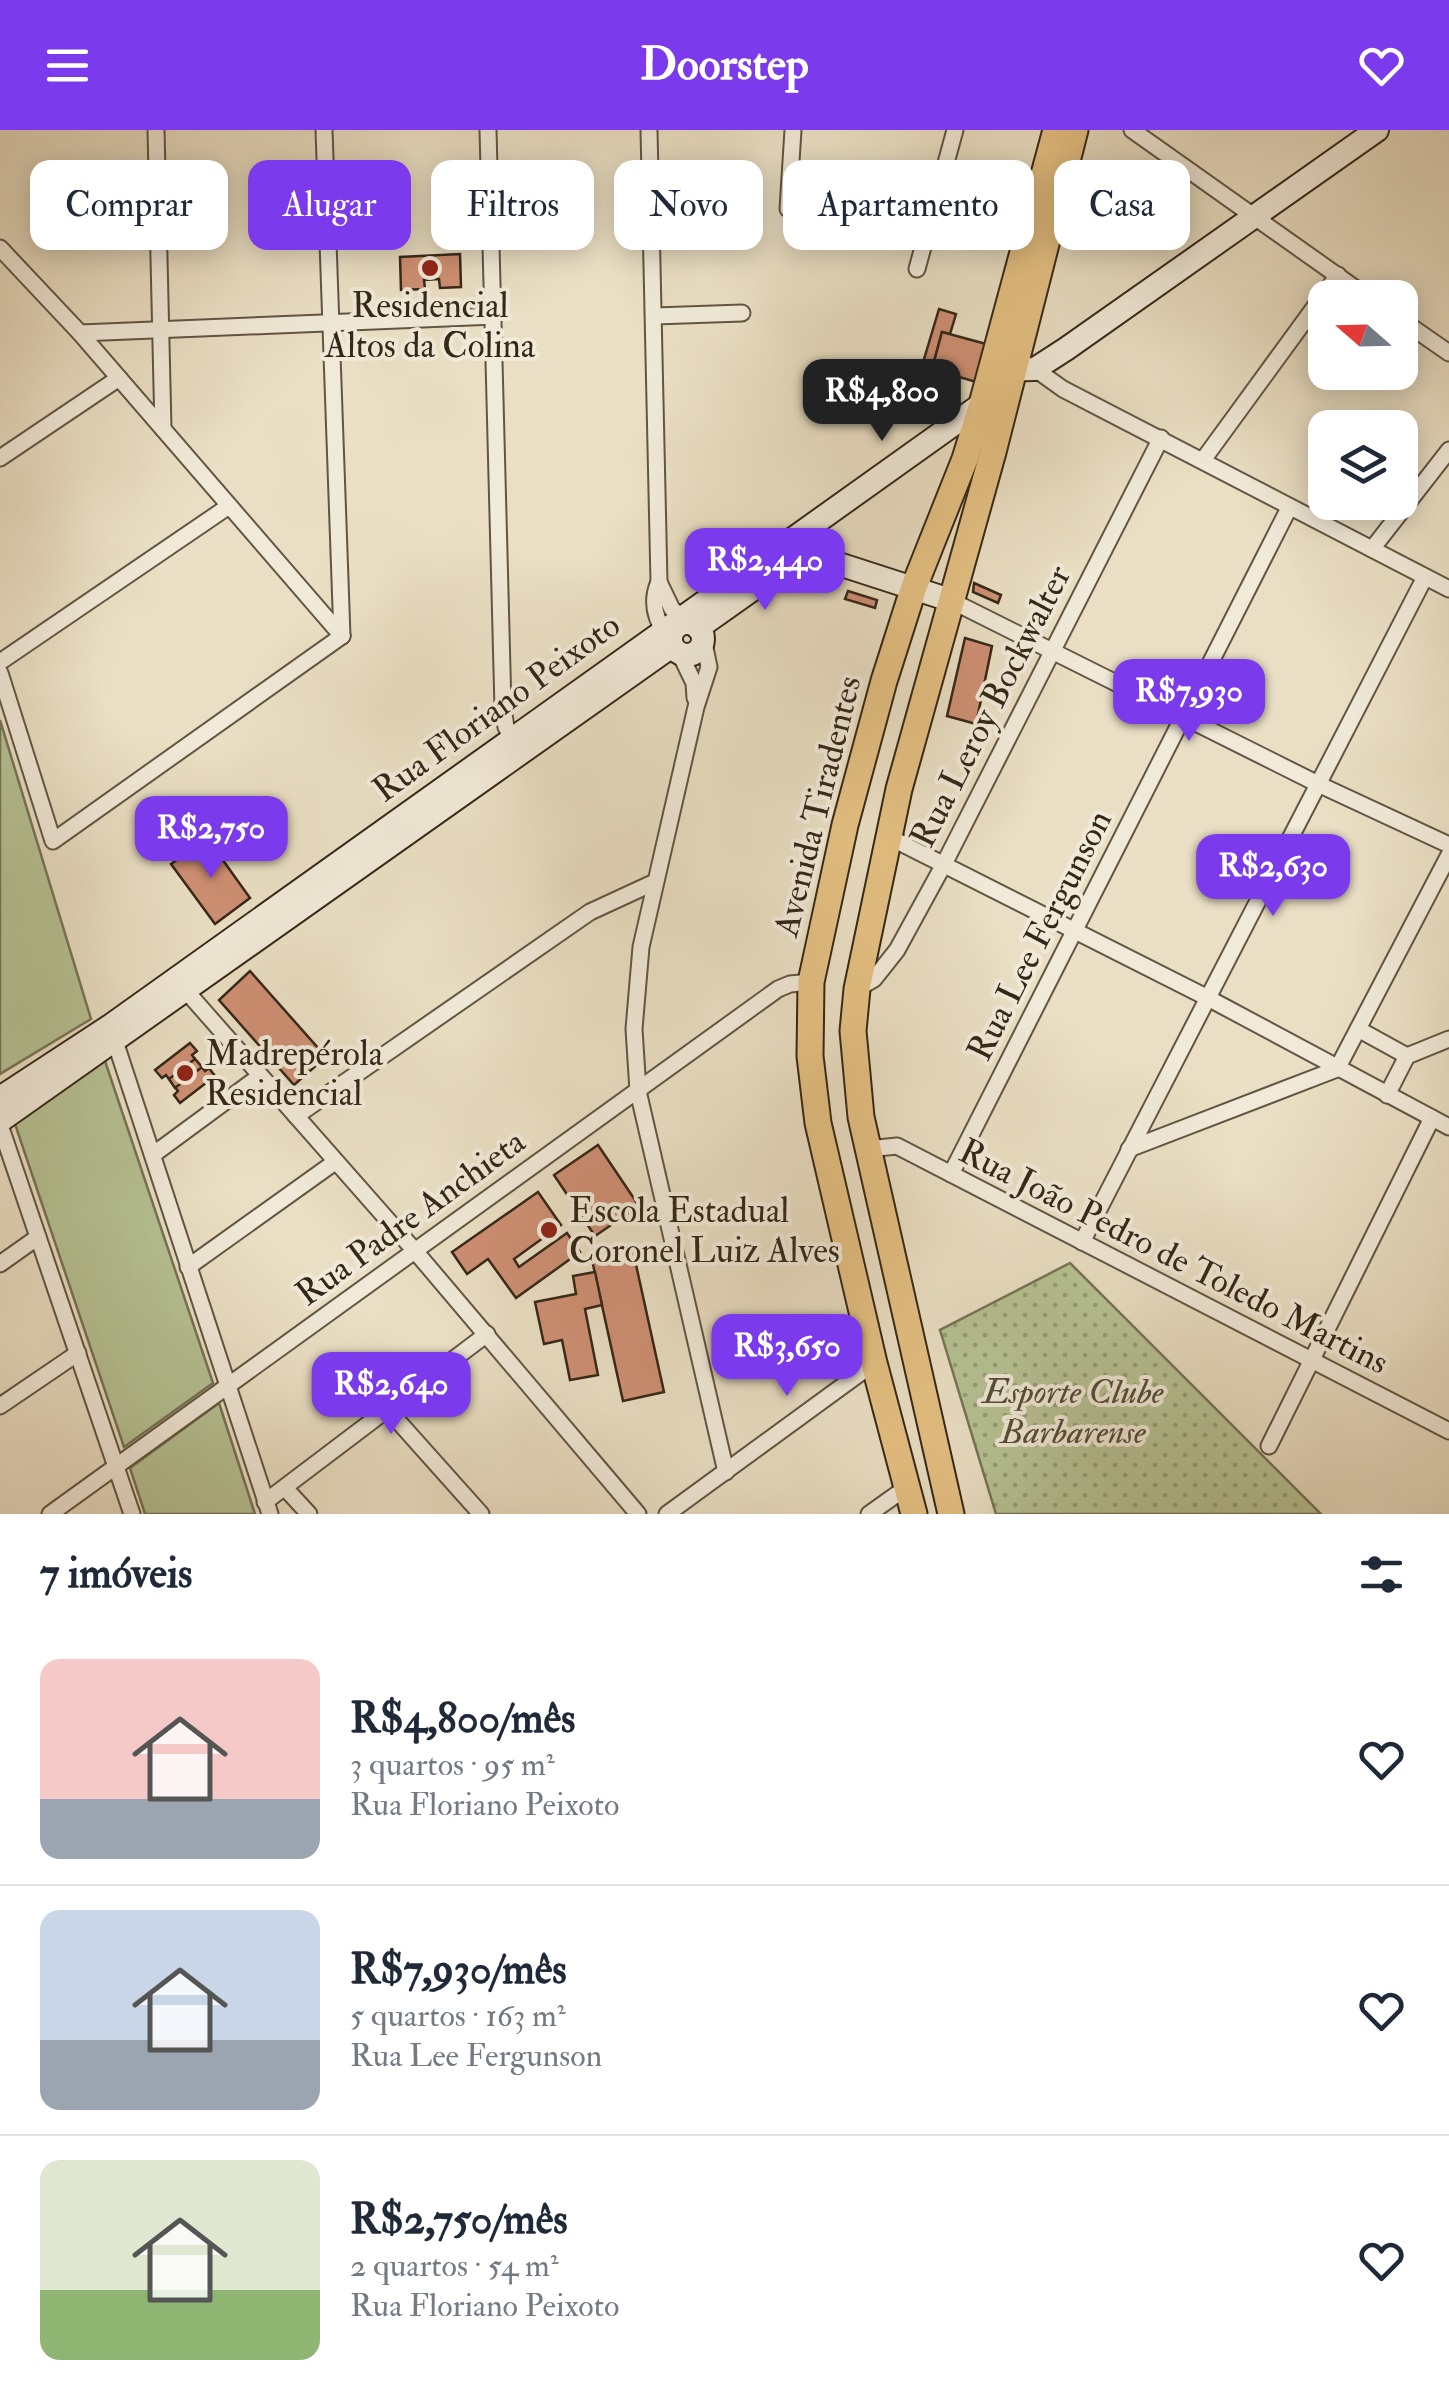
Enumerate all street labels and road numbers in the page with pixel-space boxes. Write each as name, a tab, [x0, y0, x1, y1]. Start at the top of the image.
street label: Rua Leroy Bockwalter	[901, 558, 1081, 855]
street label: Rua Floriano Peixoto	[364, 603, 629, 812]
street label: Avenida Tiradentes	[764, 671, 872, 942]
street label: Rua Lee Fergunson	[958, 803, 1122, 1068]
street label: Rua Padre Anchieta	[287, 1119, 534, 1316]
street label: Rua João Pedro de Toledo Martins	[951, 1129, 1396, 1385]

